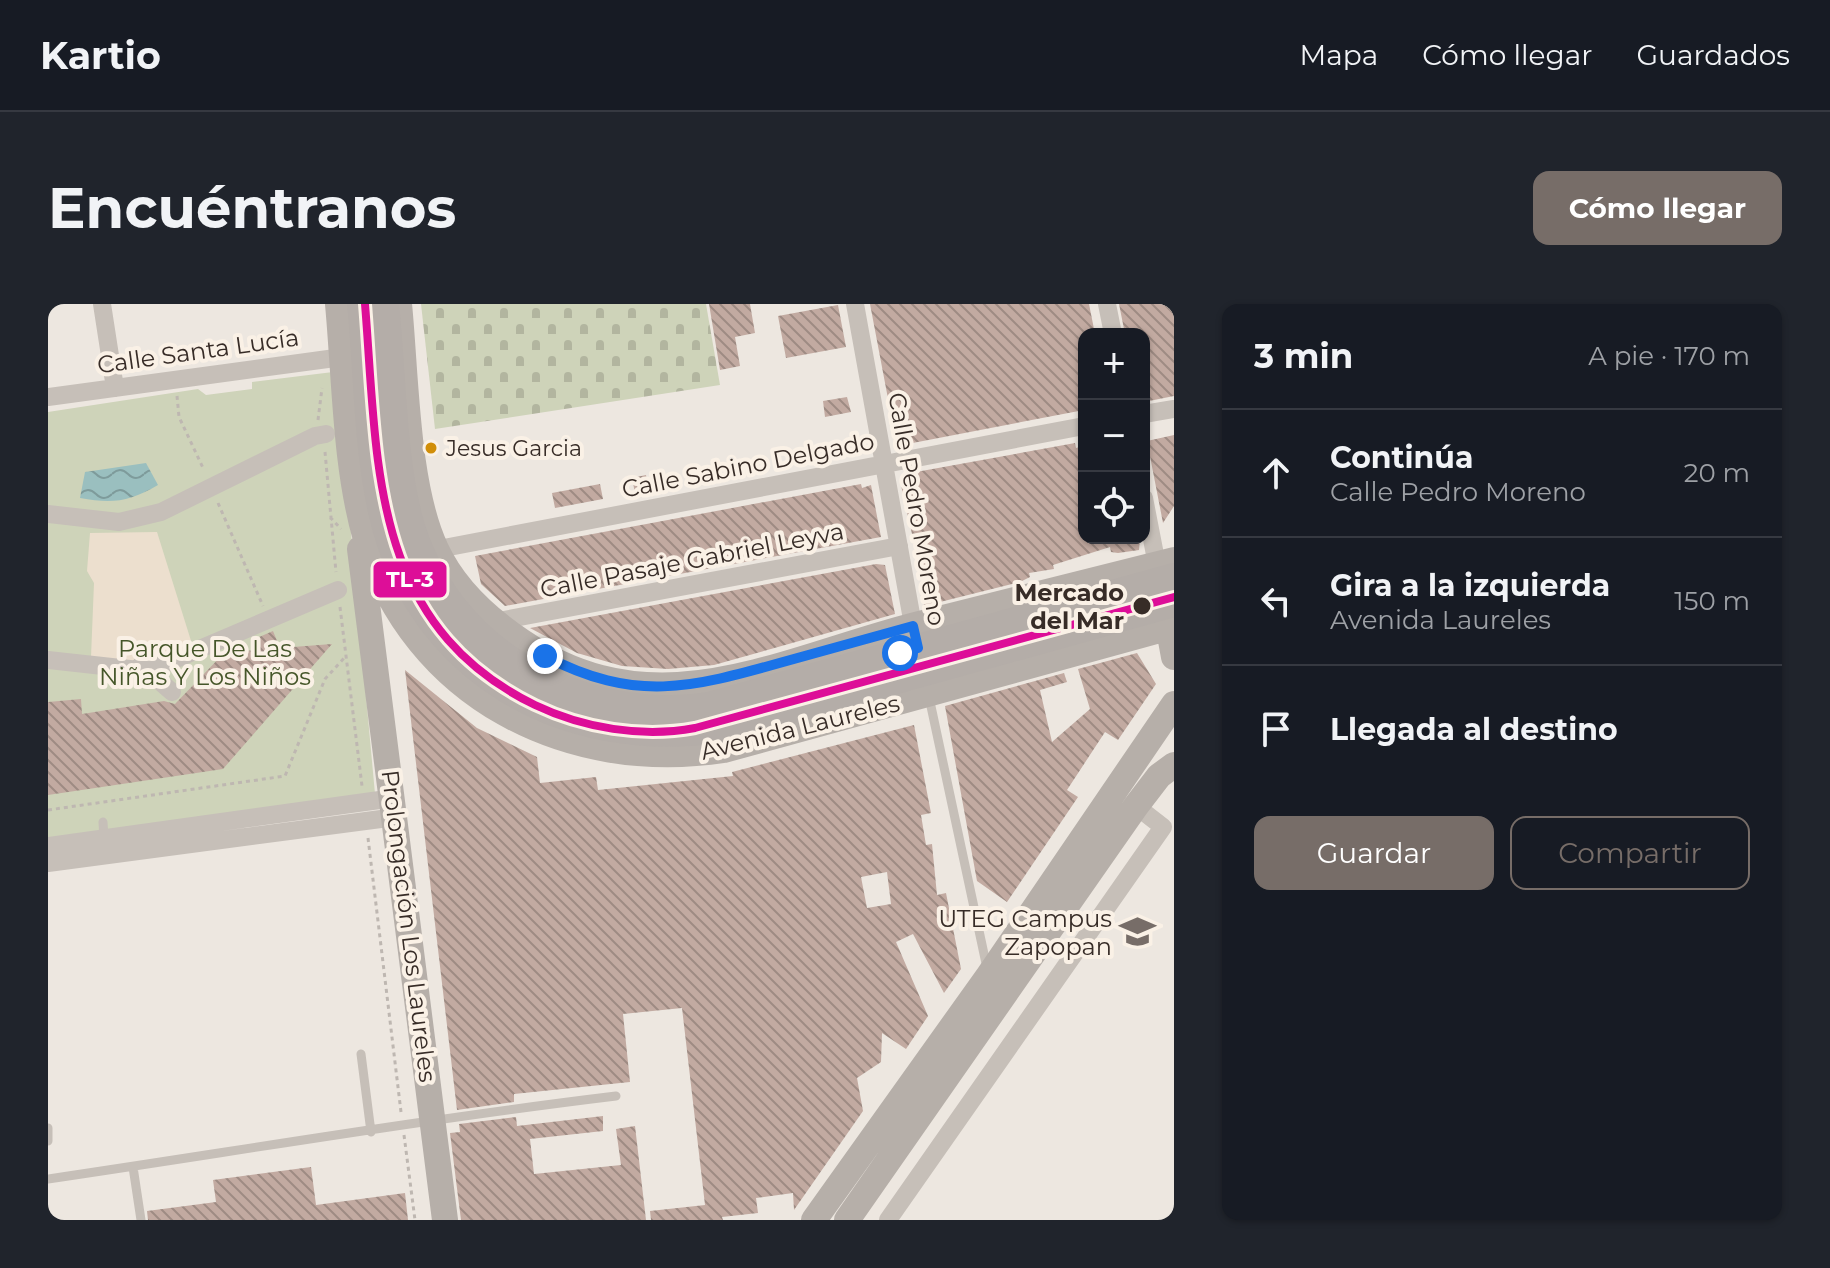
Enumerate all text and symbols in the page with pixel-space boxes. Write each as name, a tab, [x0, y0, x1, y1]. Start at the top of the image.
text: Kartio	[40, 32, 161, 79]
text: Mapa	[1299, 38, 1378, 72]
text: Cómo llegar	[1422, 38, 1592, 72]
text: Guardados	[1636, 38, 1790, 72]
button: Cómo llegar	[1533, 171, 1782, 245]
text: Encuéntranos	[48, 174, 456, 242]
street label: Calle Santa Lucía	[95, 322, 301, 380]
map controls	[1078, 328, 1150, 544]
button: +	[1078, 328, 1150, 400]
text: 3 min	[1254, 335, 1353, 377]
text: A pie · 170 m	[1588, 340, 1750, 372]
street label: Calle Pedro Moreno	[882, 390, 952, 628]
button: −	[1078, 400, 1150, 472]
street label: Calle Sabino Delgado	[619, 426, 877, 504]
place label: Jesus Garcia	[445, 435, 582, 462]
text: Continúa	[1330, 439, 1473, 476]
marker: Jesus Garcia	[423, 440, 439, 456]
icon: ahead	[1254, 451, 1298, 495]
text: 20 m	[1684, 457, 1750, 489]
button: locate	[1078, 472, 1150, 544]
text: Calle Pedro Moreno	[1330, 476, 1586, 508]
street label: Calle Pasaje Gabriel Leyva	[538, 516, 846, 604]
line badge: TL-3	[372, 560, 448, 599]
text: TL-3	[386, 566, 434, 593]
text: Gira a la izquierda	[1330, 567, 1610, 604]
place label: Mercado del Mar	[1014, 578, 1124, 635]
icon: left	[1254, 579, 1298, 623]
text: 150 m	[1674, 585, 1750, 617]
marker: Mercado del Mar	[1131, 595, 1153, 617]
text: Avenida Laureles	[1330, 604, 1551, 636]
park label: Parque De Las Niñas Y Los Niños	[99, 634, 311, 691]
route start	[882, 635, 918, 671]
route end	[527, 638, 563, 674]
street label: Avenida Laureles	[698, 688, 902, 766]
icon: arrive	[1254, 707, 1298, 751]
text: Llegada al destino	[1330, 711, 1618, 748]
street label: Prolongación Los Laureles	[375, 768, 443, 1084]
button: Guardar	[1254, 816, 1494, 890]
button: Compartir	[1510, 816, 1750, 890]
place label: UTEG Campus Zapopan	[938, 904, 1112, 961]
school or university icon: UTEG Campus Zapopan	[1119, 913, 1157, 951]

